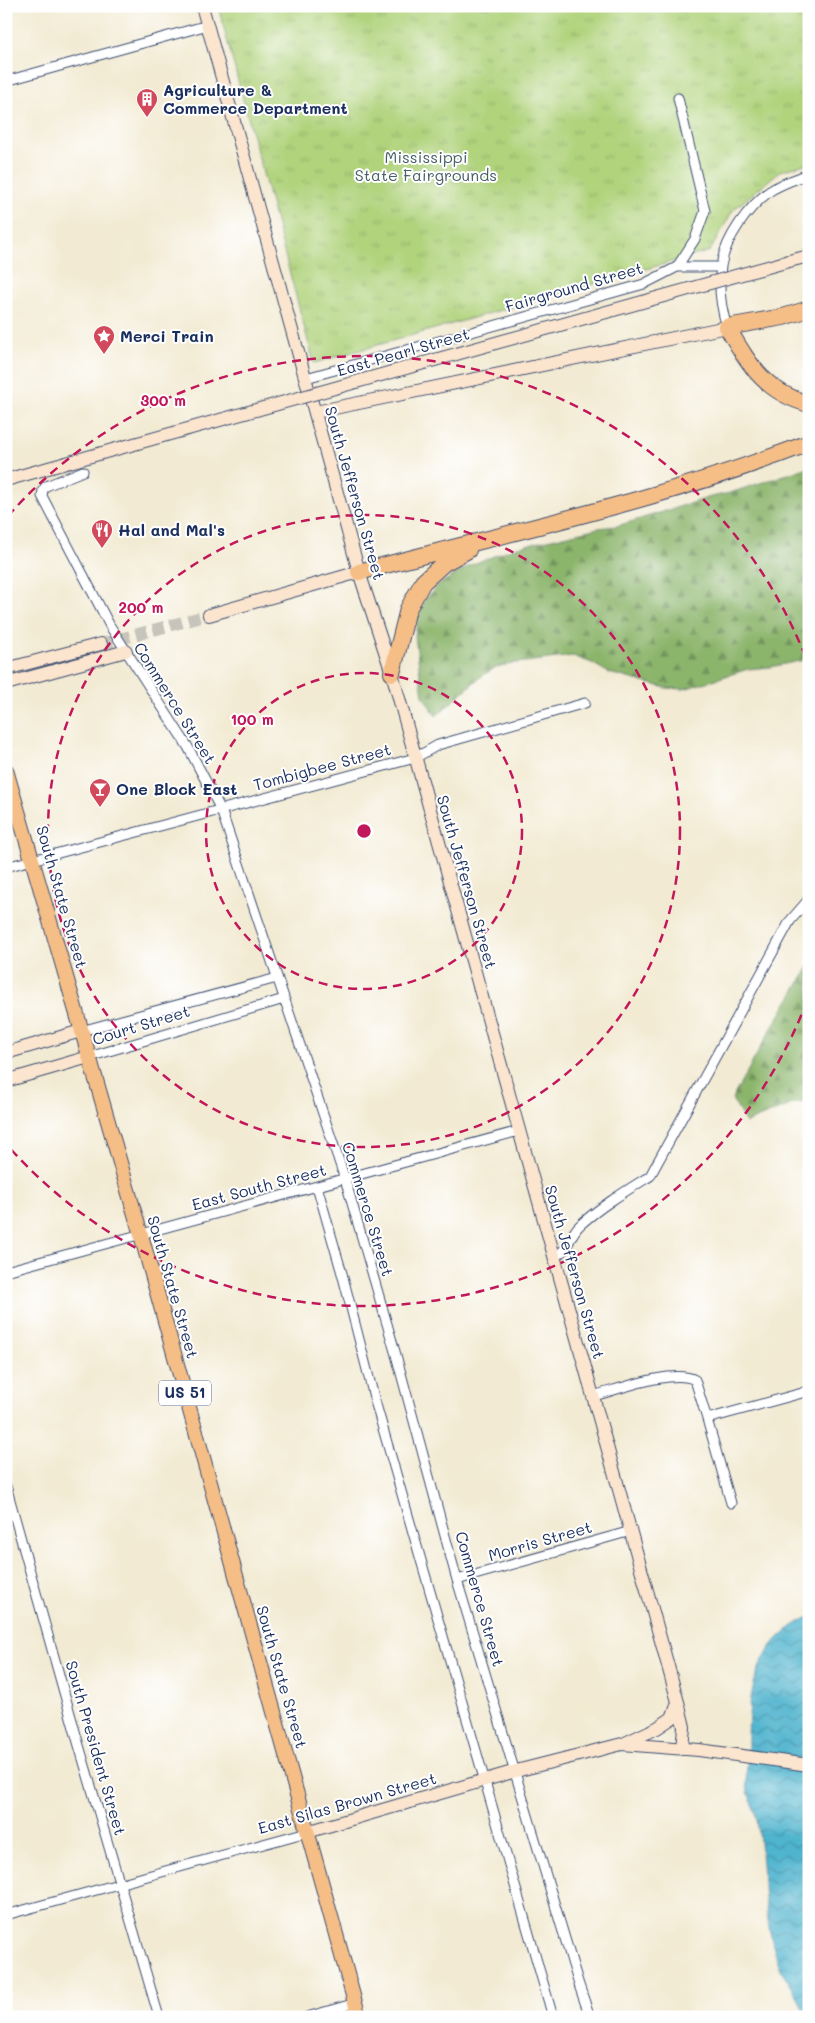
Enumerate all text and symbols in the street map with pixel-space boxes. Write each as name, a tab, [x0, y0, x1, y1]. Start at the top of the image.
place label: Agriculture & Commerce Department	[163, 79, 348, 118]
building icon: Agriculture & Commerce Department	[135, 87, 159, 118]
park label: Mississippi State Fairgrounds	[355, 146, 497, 185]
street label: Fairground Street	[503, 257, 645, 316]
street label: East Pearl Street	[334, 323, 472, 380]
place icon: Merci Train	[92, 324, 116, 355]
place label: Merci Train	[120, 325, 214, 346]
text: 300 m	[140, 390, 186, 410]
street label: South Jefferson Street	[321, 404, 390, 582]
restaurant icon: Hal and Mal's	[90, 518, 114, 549]
place label: Hal and Mal's	[118, 519, 225, 540]
text: 200 m	[119, 597, 164, 617]
street label: Commerce Street	[129, 638, 221, 768]
text: 100 m	[230, 709, 274, 729]
street label: Tombigbee Street	[251, 738, 393, 795]
bar icon: One Block East	[88, 777, 112, 808]
place label: One Block East	[116, 778, 237, 799]
street label: South Jefferson Street	[433, 793, 502, 971]
centre of rings	[355, 822, 373, 840]
street label: South State Street	[32, 823, 93, 971]
street label: Court Street	[90, 1000, 192, 1049]
street label: Commerce Street	[338, 1139, 399, 1279]
street label: East South Street	[189, 1158, 328, 1215]
street label: South Jefferson Street	[541, 1183, 610, 1361]
street label: South State Street	[143, 1213, 204, 1361]
road number: US 51	[159, 1380, 211, 1406]
street label: Morris Street	[486, 1516, 594, 1565]
street label: Commerce Street	[451, 1529, 510, 1669]
street label: South State Street	[252, 1603, 313, 1751]
street label: South President Street	[61, 1658, 131, 1838]
street label: East Silas Brown Street	[255, 1767, 439, 1838]

